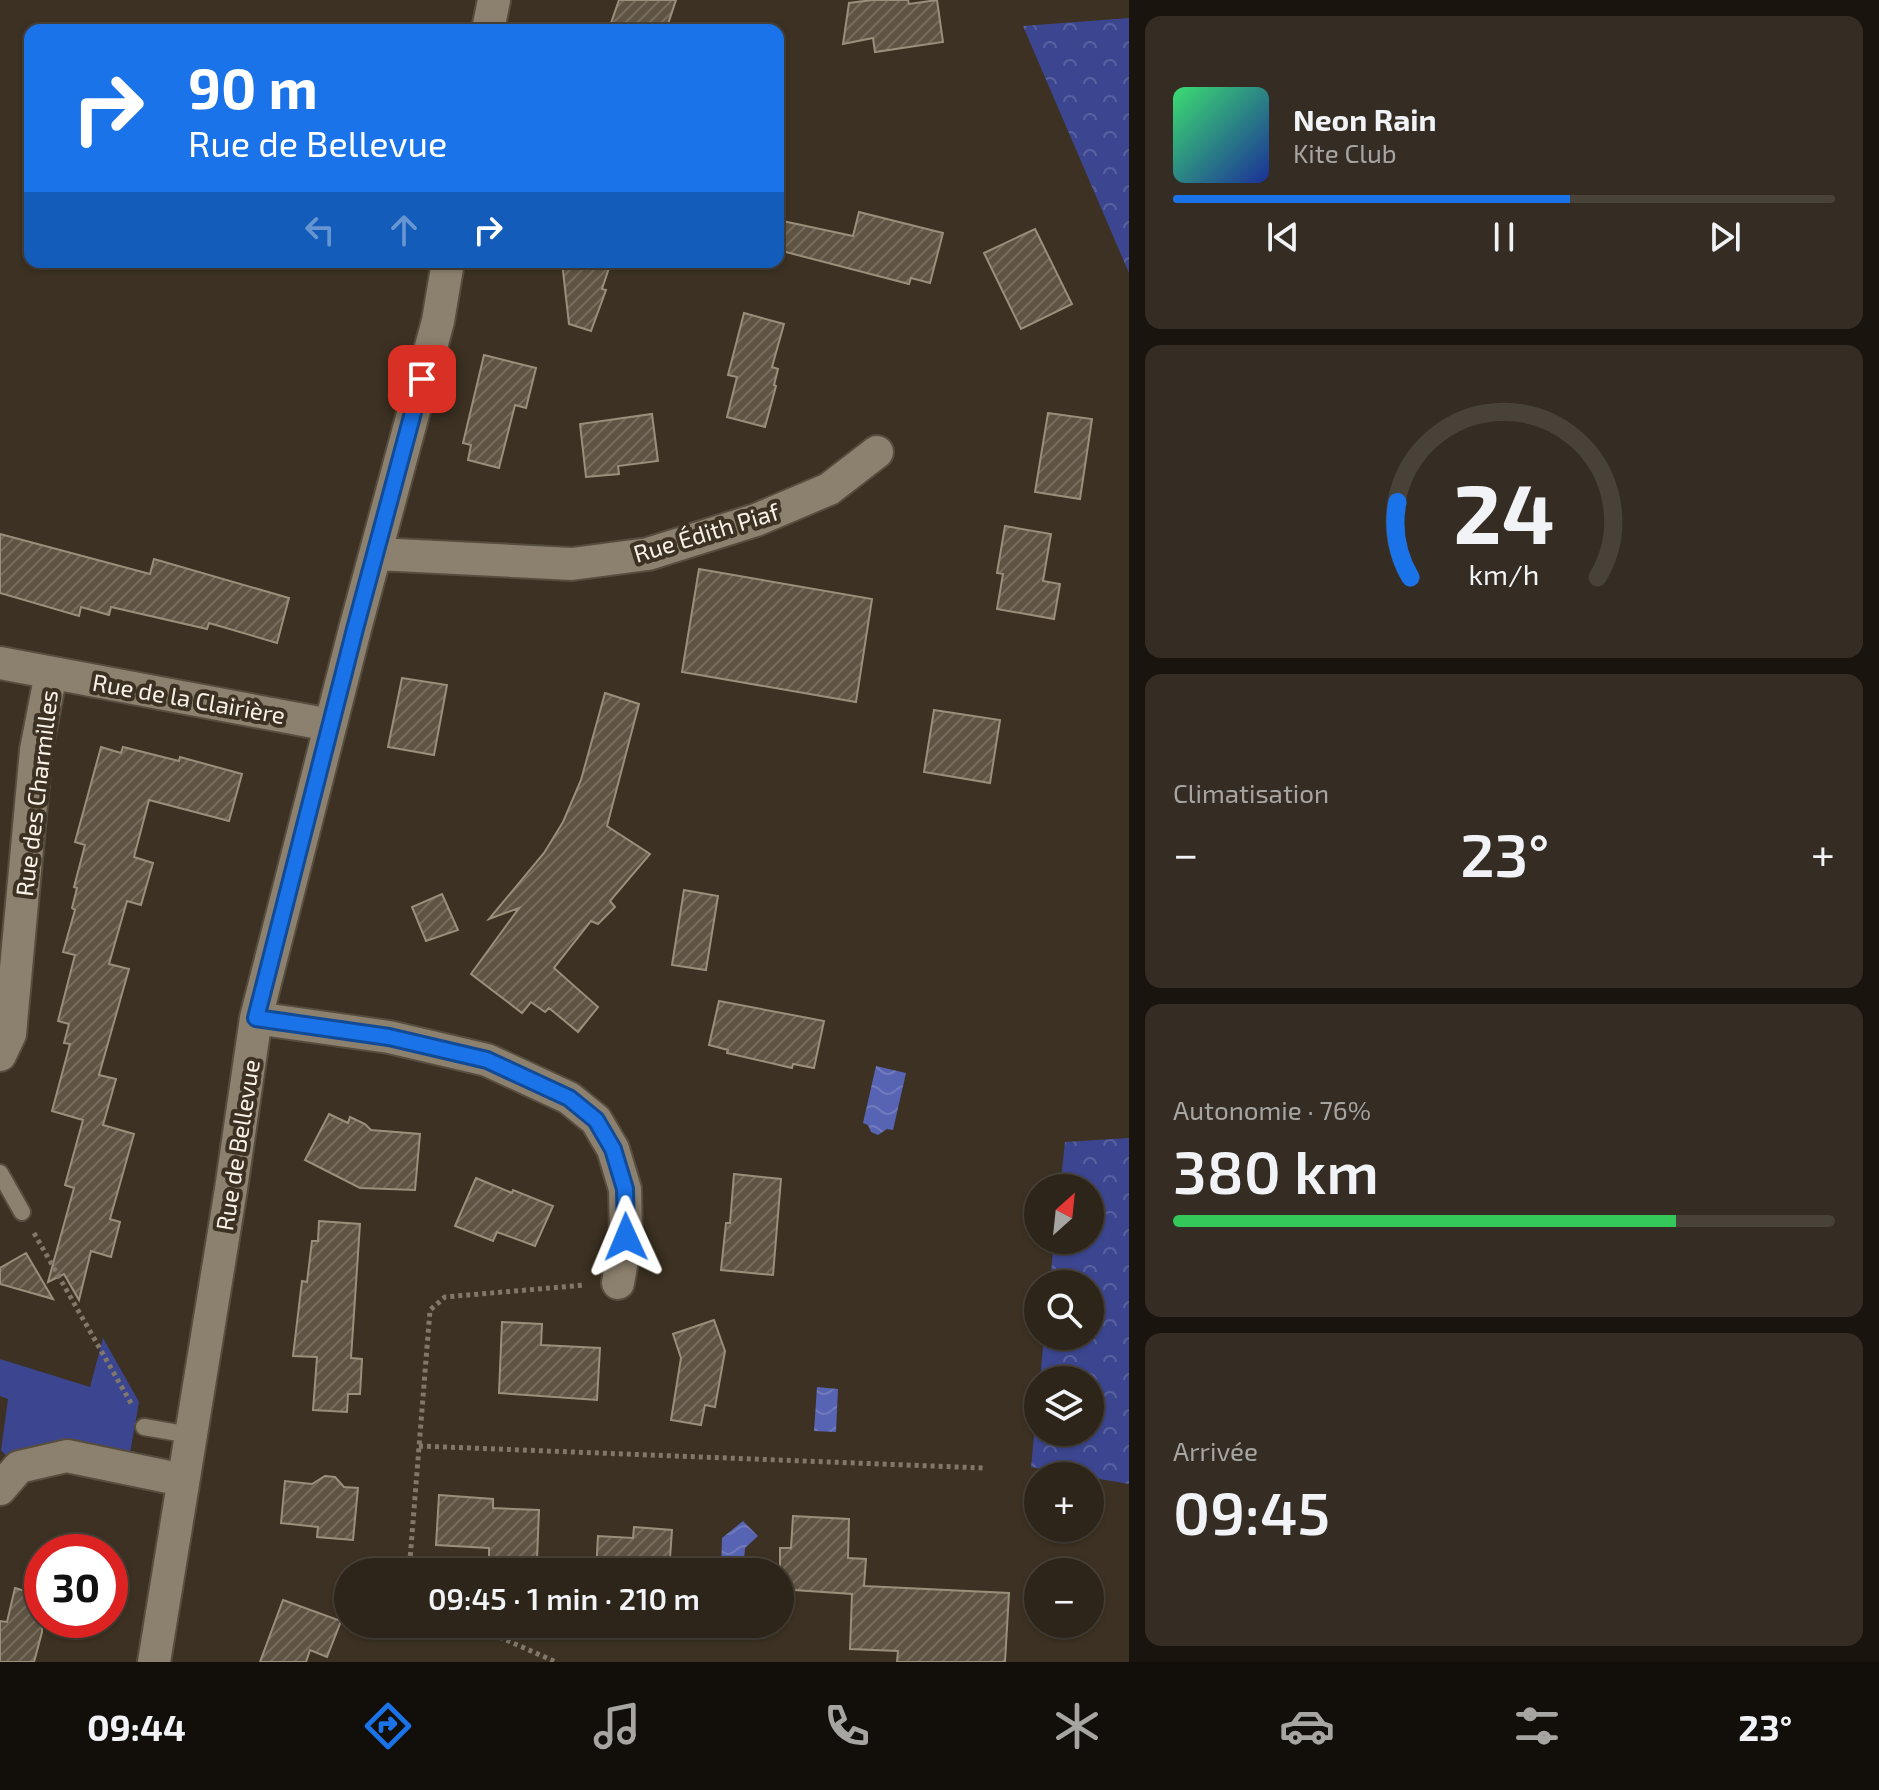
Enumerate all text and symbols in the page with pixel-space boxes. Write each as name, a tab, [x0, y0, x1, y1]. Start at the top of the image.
text: 90 m	[188, 53, 318, 120]
icon: right	[56, 56, 160, 160]
text: Neon Rain	[1293, 101, 1437, 137]
text: Rue de Bellevue	[188, 121, 447, 164]
text: Kite Club	[1293, 137, 1397, 168]
icon: left	[298, 208, 342, 252]
icon: ahead	[382, 208, 426, 252]
icon: right	[466, 208, 510, 252]
icon: previous	[1261, 215, 1305, 259]
icon: pause	[1482, 215, 1526, 259]
icon: next	[1703, 215, 1747, 259]
pin	[388, 345, 456, 413]
icon: arrive	[400, 357, 444, 401]
text: 24	[1453, 460, 1555, 560]
street label: Rue Édith Piaf	[630, 496, 783, 568]
text: km/h	[1469, 556, 1539, 591]
street label: Rue de la Clairière	[90, 667, 288, 729]
street label: Rue des Charmilles	[9, 688, 63, 898]
text: Climatisation	[1173, 777, 1329, 808]
text: 23°	[1460, 817, 1549, 889]
text: −	[1173, 826, 1199, 879]
text: +	[1811, 826, 1835, 879]
street label: Rue de Bellevue	[209, 1057, 265, 1233]
text: Autonomie · 76%	[1173, 1094, 1371, 1125]
text: 380 km	[1173, 1134, 1379, 1206]
north arrow	[1024, 1174, 1104, 1254]
map controls	[1024, 1174, 1104, 1638]
position arrow	[584, 1195, 668, 1279]
button: search	[1024, 1270, 1104, 1350]
button: layers	[1024, 1366, 1104, 1446]
text: Arrivée	[1173, 1435, 1258, 1466]
button: +	[1024, 1462, 1104, 1542]
text: 09:45	[1173, 1475, 1330, 1547]
speed limit sign: 30	[24, 1534, 128, 1638]
button: −	[1024, 1558, 1104, 1638]
text: 09:45 · 1 min · 210 m	[428, 1580, 700, 1616]
icon: directions	[360, 1698, 416, 1754]
icon: music	[589, 1698, 645, 1754]
icon: phone	[819, 1698, 875, 1754]
icon: climate	[1049, 1698, 1105, 1754]
icon: car	[1279, 1698, 1335, 1754]
icon: filters	[1509, 1698, 1565, 1754]
text: 09:44	[87, 1705, 186, 1748]
text: 23°	[1738, 1705, 1792, 1748]

